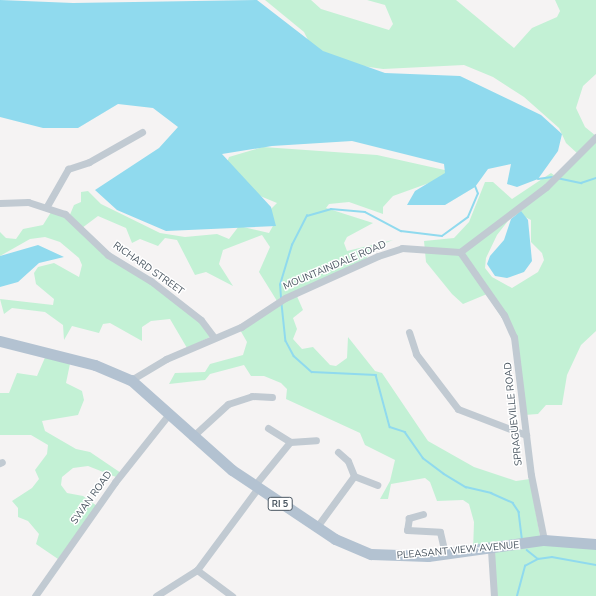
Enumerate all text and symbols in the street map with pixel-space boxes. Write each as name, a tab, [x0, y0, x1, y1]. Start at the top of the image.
street label: MOUNTAINDALE ROAD	[282, 239, 388, 293]
street label: RICHARD STREET	[110, 240, 186, 298]
street label: SPRAGUEVILLE ROAD	[503, 362, 525, 466]
street label: SWAN ROAD	[69, 469, 115, 527]
road number: RI 5	[267, 497, 293, 511]
street label: PLEASANT VIEW AVENUE	[396, 540, 520, 562]

